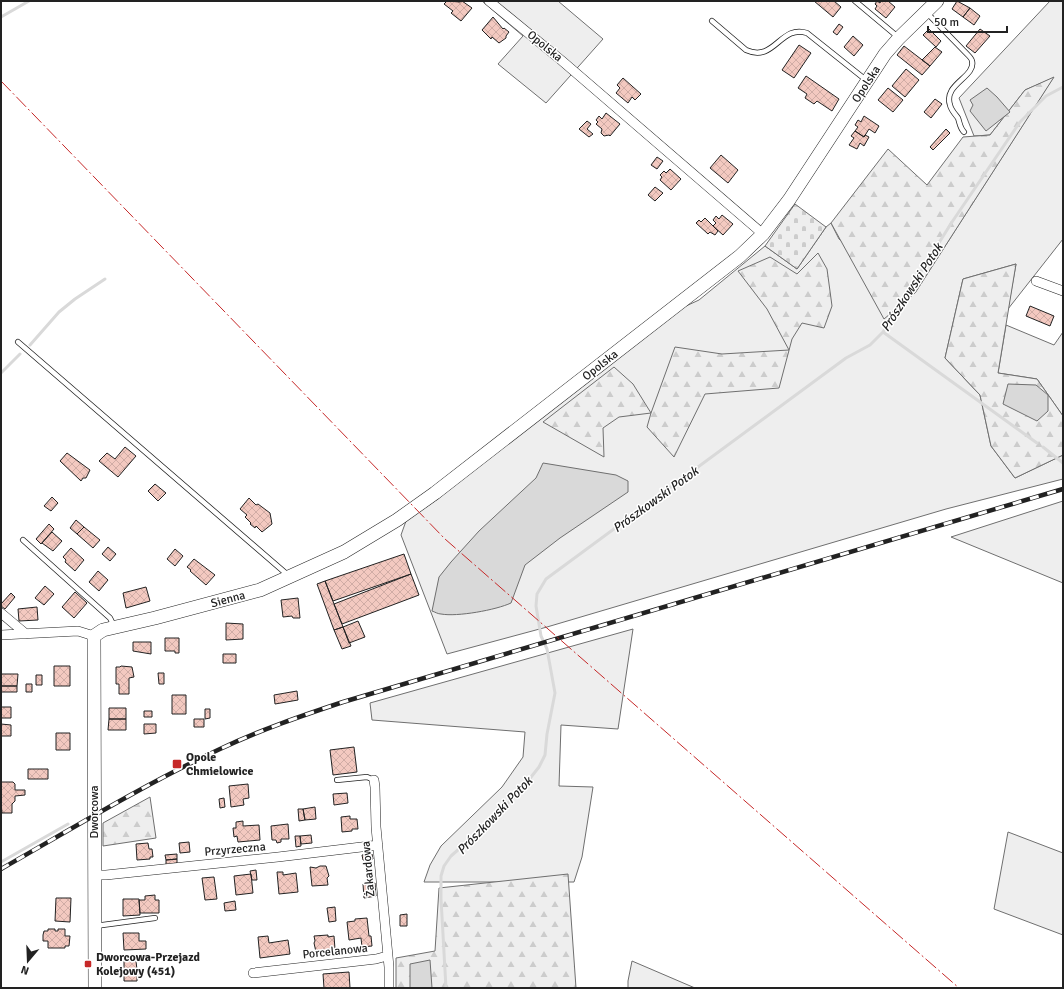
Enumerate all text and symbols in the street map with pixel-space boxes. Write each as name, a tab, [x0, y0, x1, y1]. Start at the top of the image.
scale bar	[928, 8, 1007, 34]
text: 50 m	[934, 15, 959, 30]
street label: Opolska	[524, 28, 565, 65]
street label: Opolska	[849, 63, 884, 106]
water label: Prószkowski Potok	[877, 239, 947, 335]
street label: Opolska	[579, 347, 621, 384]
water label: Prószkowski Potok	[610, 462, 703, 536]
street label: Sienna	[209, 588, 247, 611]
place label: Opole Chmielowice	[186, 750, 253, 779]
marker: Opole Chmielowice	[171, 758, 183, 770]
water label: Prószkowski Potok	[453, 772, 537, 858]
street label: Dworcowa	[87, 785, 102, 839]
street label: Przyrzeczna	[204, 839, 266, 860]
street label: Żakardowa	[359, 840, 378, 898]
north arrow	[8, 941, 48, 981]
street label: Porcelanowa	[302, 941, 368, 962]
place label: Dworcowa-Przejazd Kolejowy (451)	[96, 950, 201, 979]
marker: Dworcowa-Przejazd Kolejowy (451)	[83, 959, 93, 969]
text: N	[19, 963, 31, 977]

